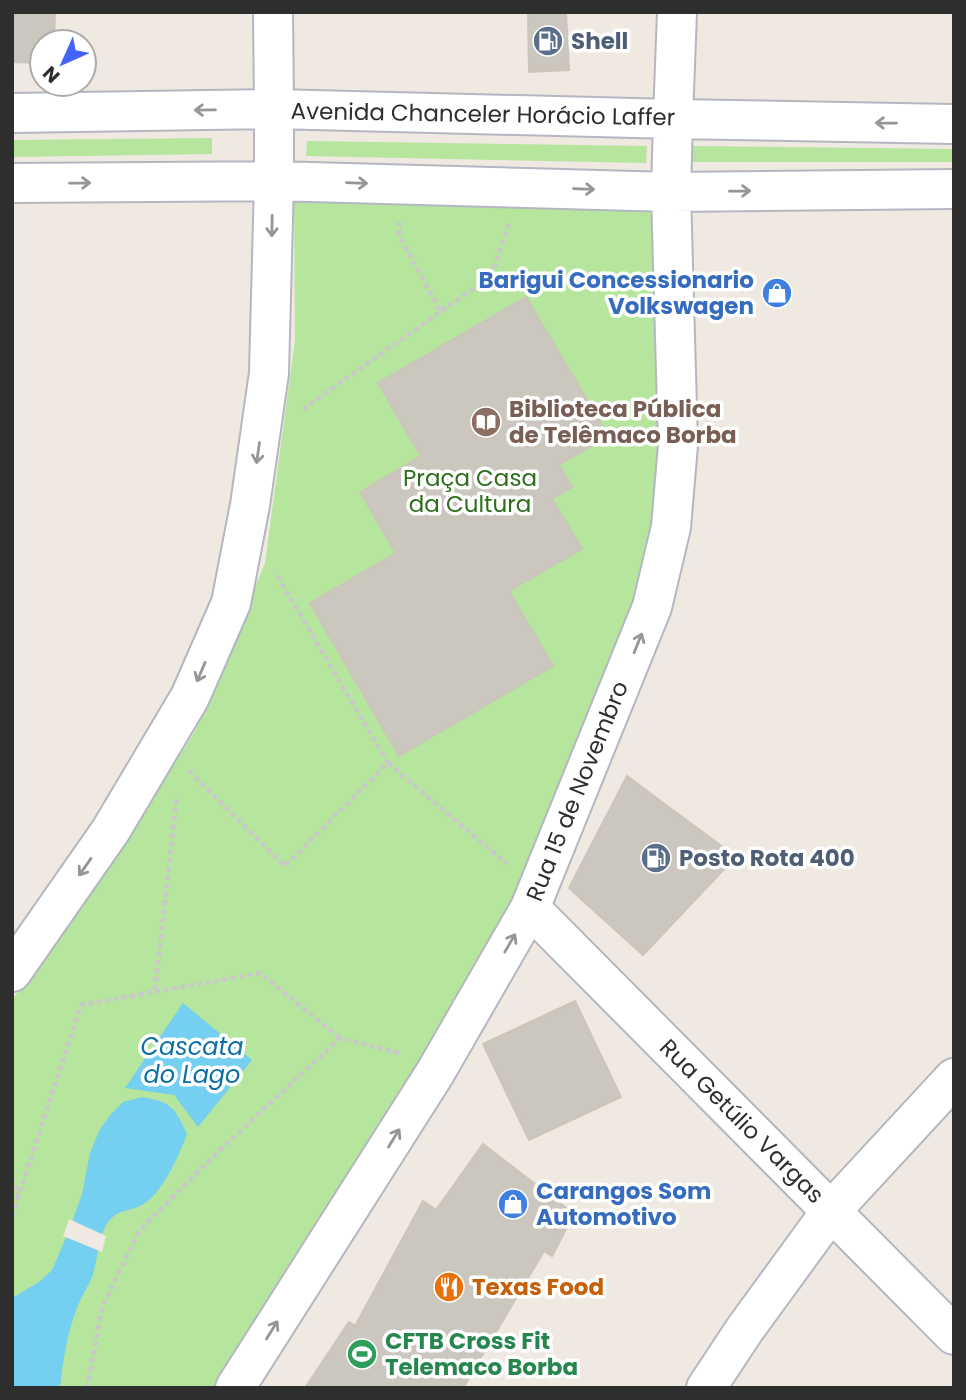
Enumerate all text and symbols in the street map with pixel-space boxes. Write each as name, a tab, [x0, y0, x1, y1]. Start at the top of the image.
fuel station icon: Shell	[531, 24, 565, 58]
place label: Shell	[571, 25, 628, 57]
north arrow	[28, 28, 98, 98]
text: N	[37, 60, 66, 89]
street label: Avenida Chanceler Horácio Laffer	[290, 95, 676, 133]
one-way arrow	[194, 103, 217, 117]
one-way arrow	[874, 116, 897, 129]
one-way arrow	[69, 176, 92, 190]
one-way arrow	[345, 177, 368, 190]
one-way arrow	[573, 183, 596, 196]
one-way arrow	[728, 184, 751, 198]
one-way arrow	[266, 215, 279, 238]
place label: Barigui Concessionario Volkswagen	[479, 264, 754, 322]
shop icon: Barigui Concessionario Volkswagen	[760, 276, 794, 310]
place label: Biblioteca Pública de Telêmaco Borba	[509, 393, 737, 451]
library icon: Biblioteca Pública de Telêmaco Borba	[469, 405, 503, 439]
one-way arrow	[251, 441, 264, 464]
park label: Praça Casa da Cultura	[403, 462, 537, 520]
one-way arrow	[632, 633, 645, 655]
one-way arrow	[194, 661, 207, 682]
street label: Rua 15 de Novembro	[518, 676, 636, 906]
fuel station icon: Posto Rota 400	[639, 841, 673, 875]
place label: Posto Rota 400	[679, 842, 855, 874]
one-way arrow	[78, 857, 92, 876]
one-way arrow	[503, 933, 517, 953]
water label: Cascata do Lago	[140, 1030, 244, 1091]
street label: Rua Getúlio Vargas	[653, 1032, 831, 1210]
one-way arrow	[386, 1129, 401, 1148]
place label: Carangos Som Automotivo	[536, 1175, 711, 1233]
shop icon: Carangos Som Automotivo	[496, 1187, 530, 1221]
restaurant icon: Texas Food	[432, 1270, 466, 1304]
place label: Texas Food	[472, 1271, 604, 1303]
one-way arrow	[265, 1321, 279, 1340]
place label: CFTB Cross Fit Telemaco Borba	[385, 1325, 578, 1383]
sports icon: CFTB Cross Fit Telemaco Borba	[345, 1337, 379, 1371]

